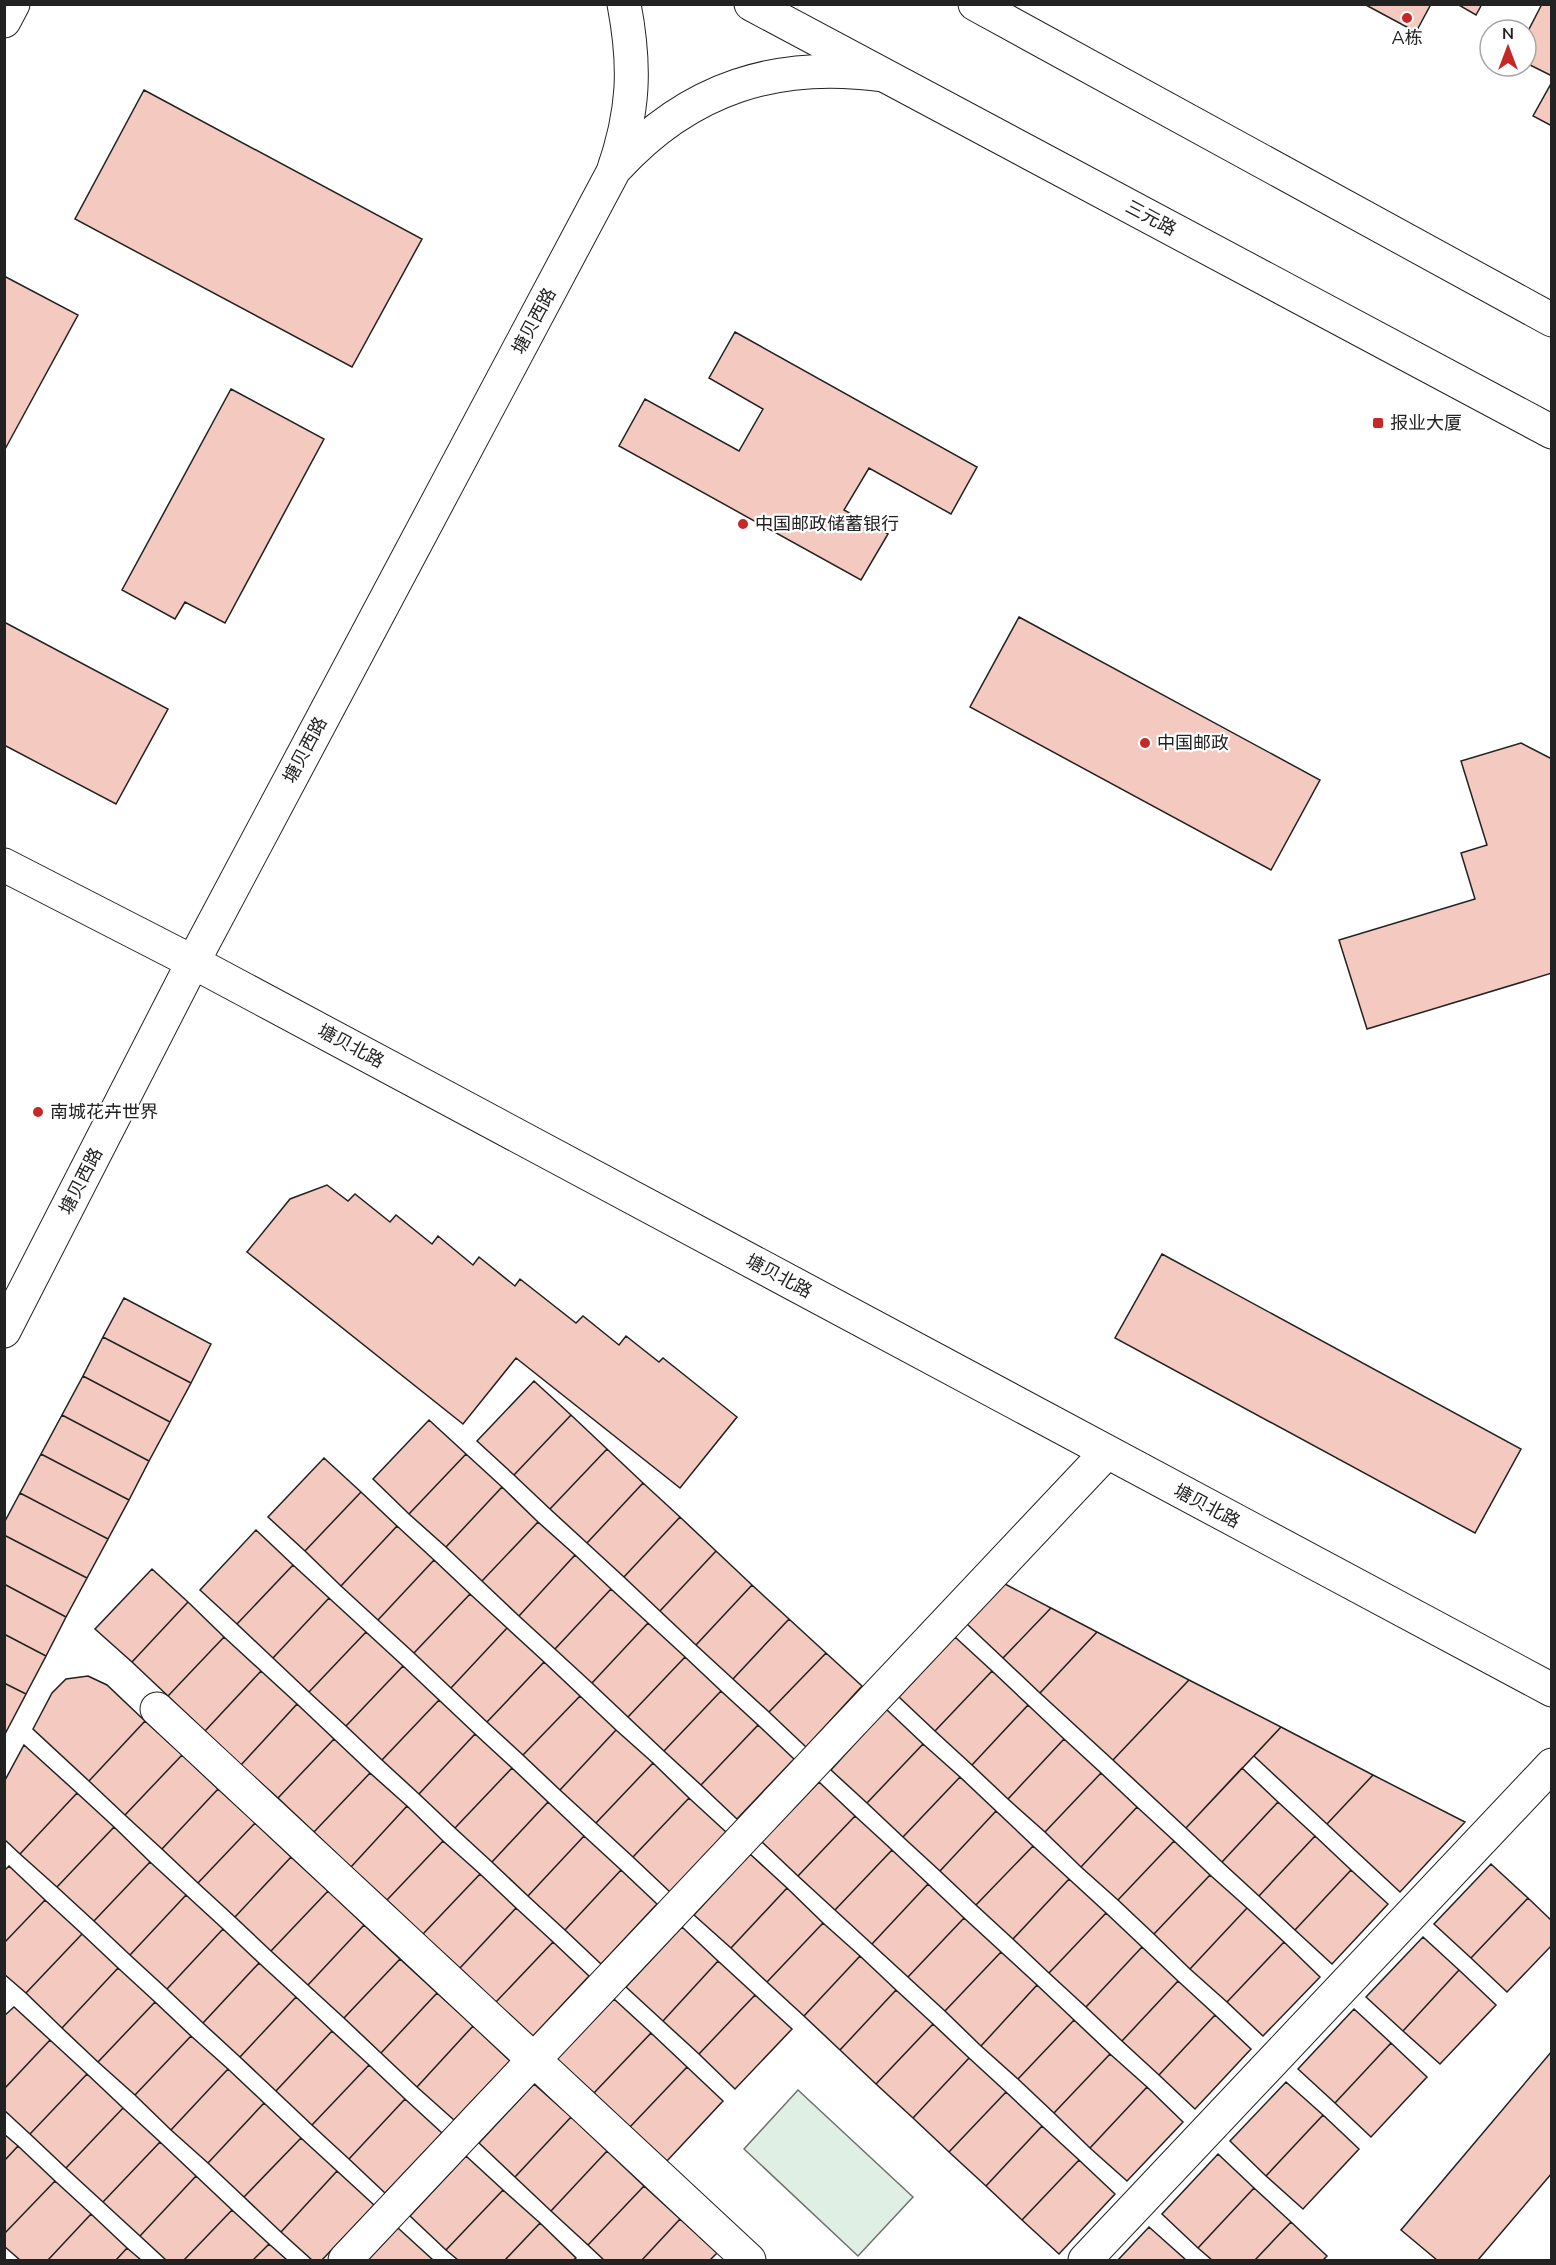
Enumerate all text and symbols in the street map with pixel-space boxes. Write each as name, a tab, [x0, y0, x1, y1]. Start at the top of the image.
marker: A栋	[1400, 11, 1414, 25]
north arrow	[1478, 18, 1538, 78]
text: N	[1502, 23, 1514, 45]
place label: A栋	[1391, 26, 1423, 50]
street label: 三元路	[1122, 195, 1180, 241]
street label: 塘贝西路	[507, 284, 561, 358]
place label: 报业大厦	[1390, 411, 1462, 435]
marker: 报业大厦	[1371, 416, 1385, 430]
place label: 中国邮政储蓄银行	[755, 512, 899, 536]
marker: 中国邮政储蓄银行	[736, 517, 750, 531]
street label: 塘贝西路	[278, 713, 332, 787]
place label: 中国邮政	[1157, 731, 1229, 755]
marker: 中国邮政	[1138, 736, 1152, 750]
street label: 塘贝北路	[314, 1019, 388, 1073]
place label: 南城花卉世界	[50, 1100, 158, 1124]
marker: 南城花卉世界	[31, 1105, 45, 1119]
street label: 塘贝西路	[54, 1143, 108, 1219]
street label: 塘贝北路	[742, 1249, 816, 1303]
street label: 塘贝北路	[1170, 1479, 1244, 1533]

